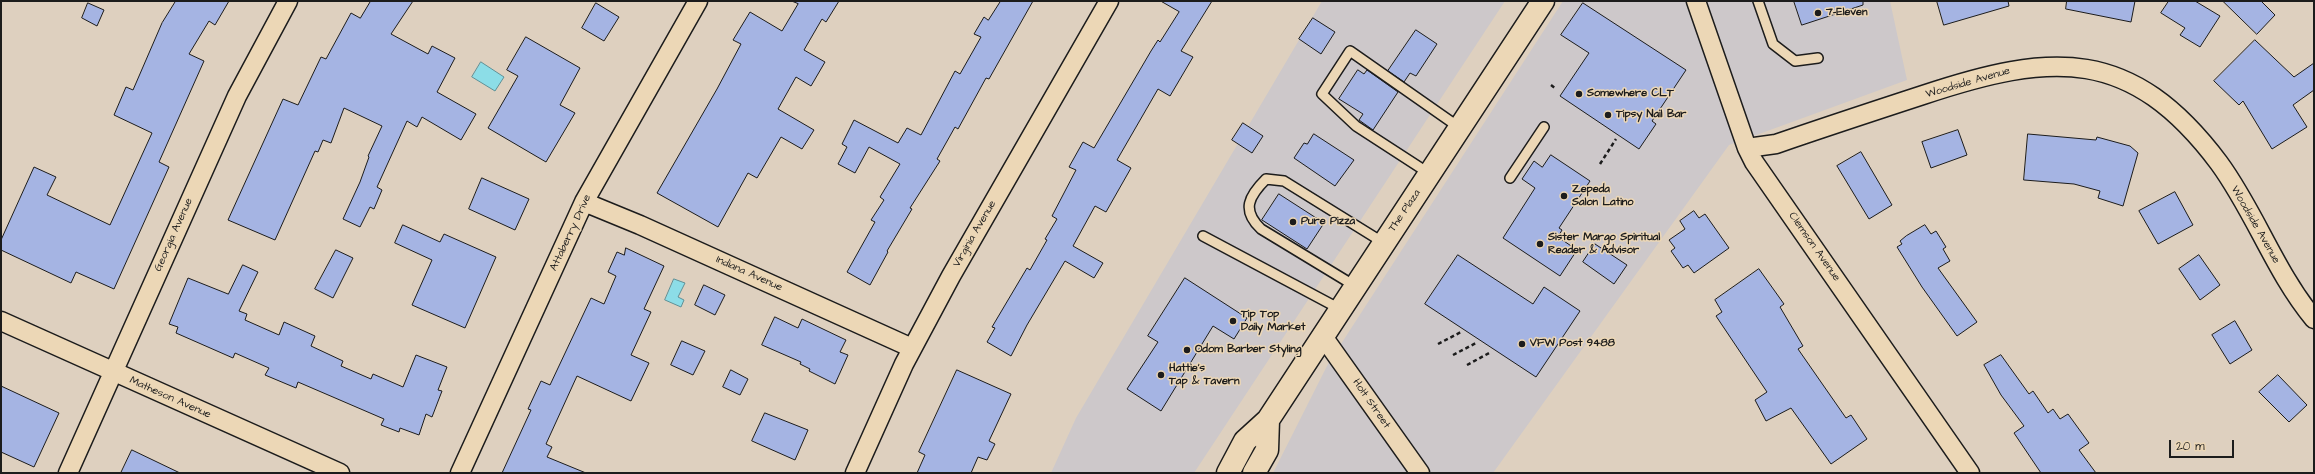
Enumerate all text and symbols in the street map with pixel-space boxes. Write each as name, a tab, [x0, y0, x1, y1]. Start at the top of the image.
place label: 7-Eleven	[1826, 6, 1868, 20]
marker: 7-Eleven	[1813, 8, 1823, 18]
street label: Woodside Avenue	[1924, 65, 2012, 101]
place label: Somewhere CLT	[1587, 87, 1674, 101]
marker: Somewhere CLT	[1574, 89, 1584, 99]
place label: Tipsy Nail Bar	[1616, 108, 1686, 122]
marker: Tipsy Nail Bar	[1603, 110, 1613, 120]
place label: Zepeda Salon Latino	[1572, 183, 1633, 209]
street label: Woodside Avenue	[2227, 184, 2283, 266]
street label: The Plaza	[1386, 187, 1424, 235]
marker: Zepeda Salon Latino	[1559, 191, 1569, 201]
street label: Attaberry Drive	[548, 193, 594, 273]
street label: Georgia Avenue	[152, 196, 196, 274]
street label: Virginia Avenue	[951, 198, 999, 270]
street label: Clemson Avenue	[1785, 210, 1843, 284]
place label: Pure Pizza	[1301, 215, 1355, 229]
marker: Pure Pizza	[1288, 217, 1298, 227]
place label: Sister Margo Spiritual Reader & Advisor	[1548, 231, 1660, 257]
marker: Sister Margo Spiritual Reader & Advisor	[1535, 239, 1545, 249]
street label: Indiana Avenue	[714, 253, 784, 295]
place label: Tip Top Daily Market	[1241, 308, 1305, 334]
marker: Tip Top Daily Market	[1228, 316, 1238, 326]
place label: VFW Post 9488	[1530, 337, 1615, 351]
marker: VFW Post 9488	[1517, 339, 1527, 349]
place label: Odom Barber Styling	[1195, 343, 1301, 357]
marker: Odom Barber Styling	[1182, 345, 1192, 355]
place label: Hattie's Tap & Tavern	[1169, 362, 1239, 388]
marker: Hattie's Tap & Tavern	[1156, 370, 1166, 380]
street label: Matheson Avenue	[127, 374, 213, 422]
street label: Holt Street	[1349, 377, 1393, 431]
scale bar	[2171, 432, 2236, 458]
text: 20 m	[2176, 438, 2205, 455]

